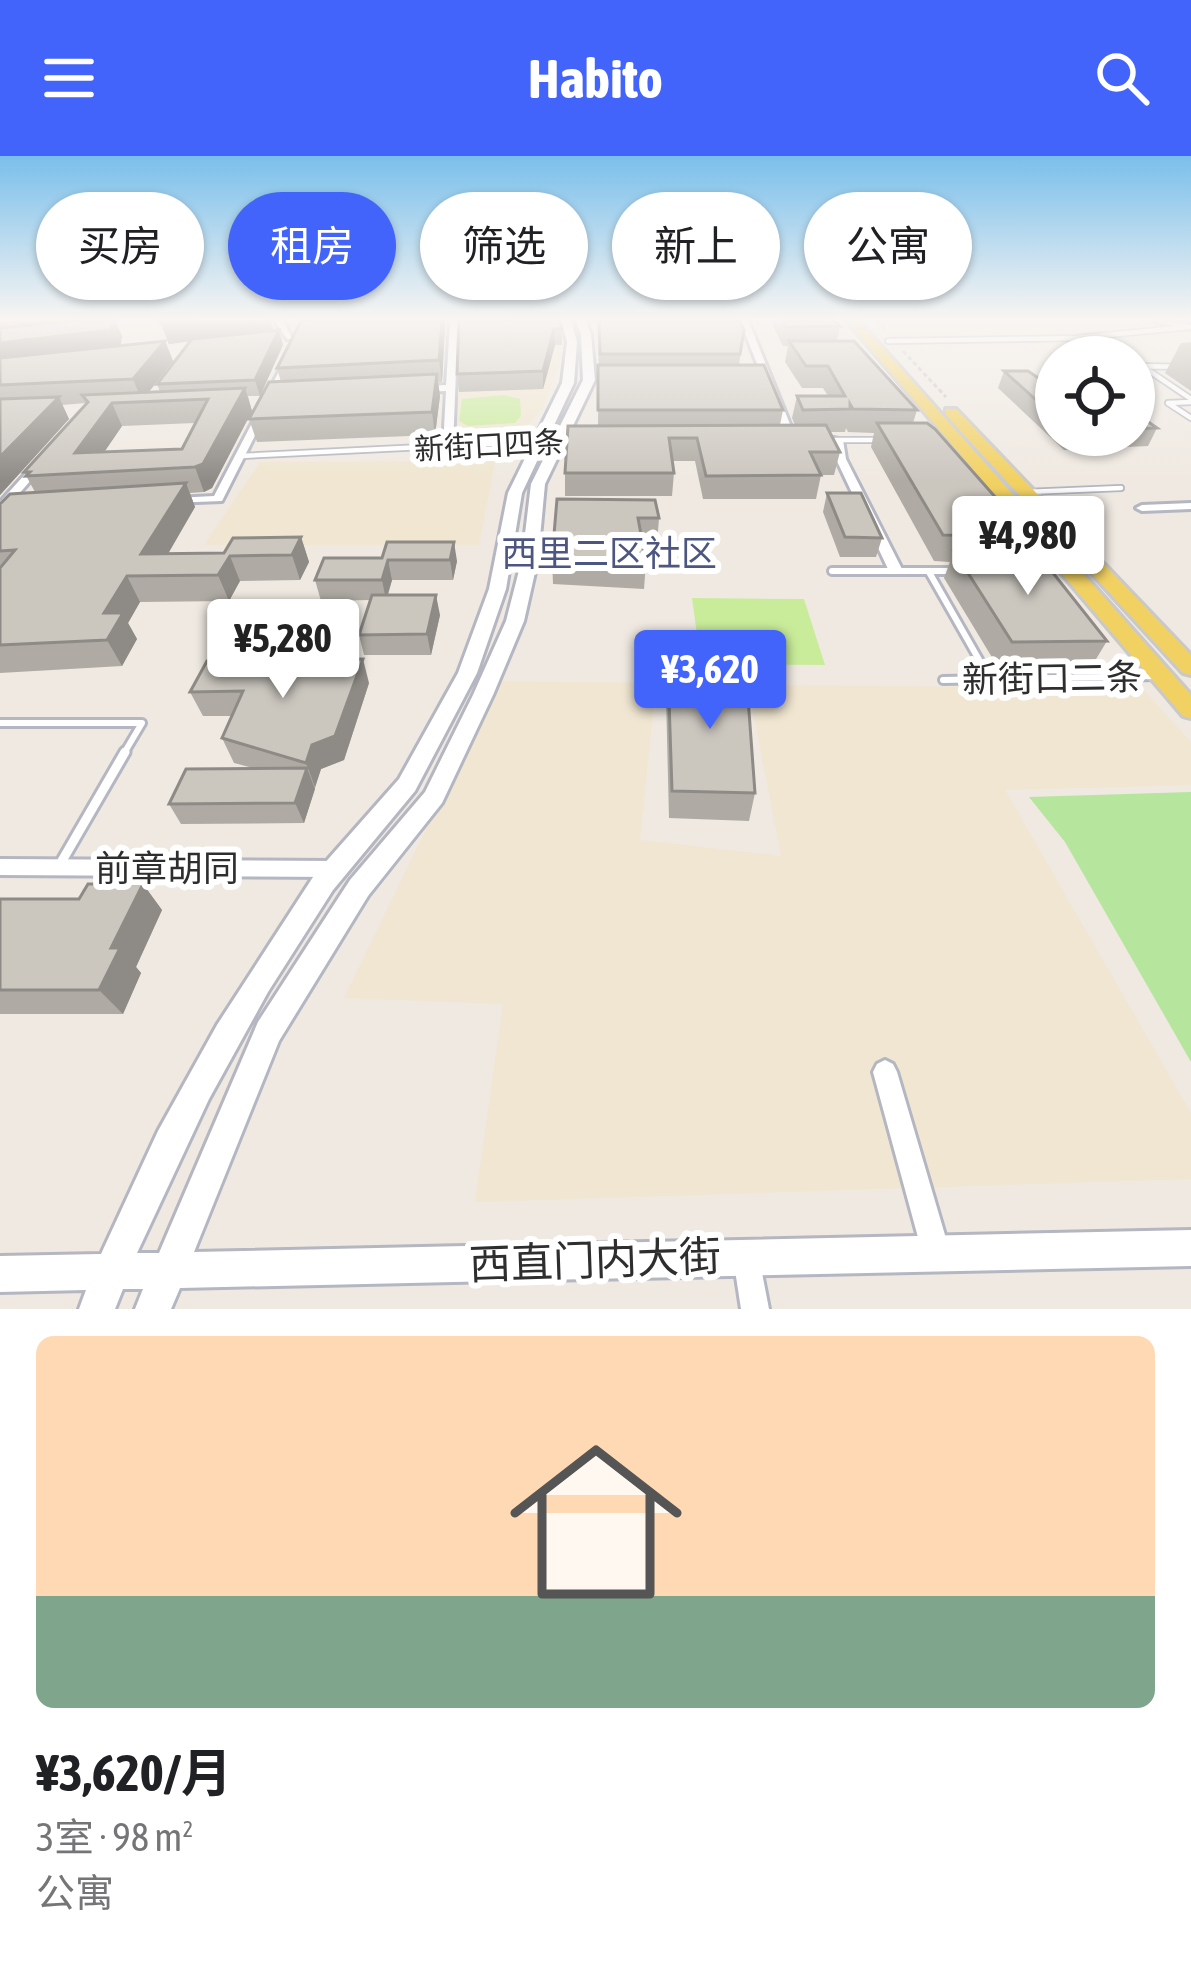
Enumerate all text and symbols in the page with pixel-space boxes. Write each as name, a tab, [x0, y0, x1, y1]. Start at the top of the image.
icon: menu	[36, 45, 102, 111]
icon: search	[1089, 45, 1155, 111]
text: Habito	[528, 48, 663, 109]
chip: 买房	[36, 192, 204, 300]
chip: 租房	[228, 192, 396, 300]
chip: 筛选	[420, 192, 588, 300]
chip: 新上	[612, 192, 780, 300]
chip: 公寓	[804, 192, 972, 300]
map controls	[1035, 336, 1155, 456]
button: locate	[1035, 336, 1155, 456]
street label: 新街口四条	[413, 424, 565, 466]
pin: ¥4,980	[930, 496, 1126, 598]
text: ¥4,980	[979, 513, 1077, 557]
district label: 西里二区社区	[501, 532, 717, 574]
pin: ¥5,280	[185, 599, 381, 701]
text: ¥5,280	[234, 616, 332, 660]
pin: ¥3,620	[612, 630, 808, 732]
text: ¥3,620	[661, 647, 759, 691]
street label: 新街口二条	[962, 655, 1142, 701]
street label: 前章胡同	[95, 847, 239, 889]
street label: 西直门内大街	[468, 1232, 722, 1288]
icon: home	[488, 1414, 704, 1630]
text: ¥3,620/月	[36, 1743, 232, 1802]
text: 3室 · 98 m²	[36, 1815, 193, 1859]
text: 公寓	[36, 1871, 114, 1915]

